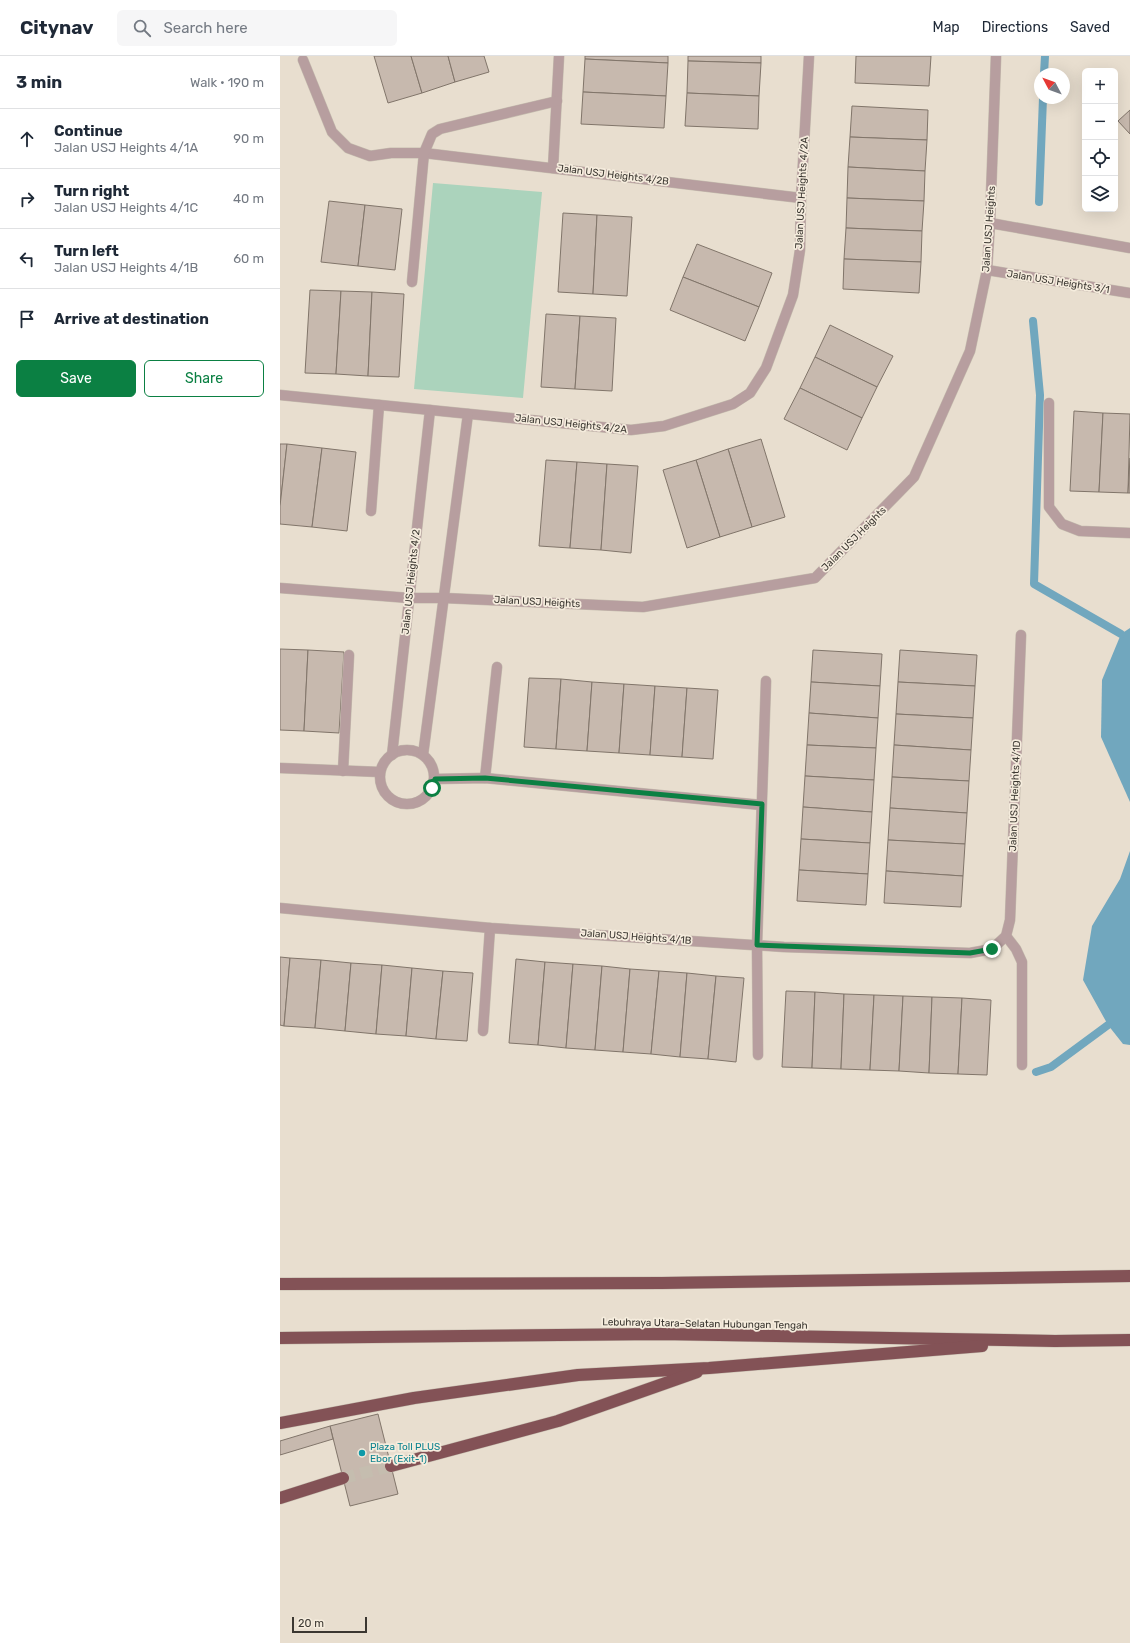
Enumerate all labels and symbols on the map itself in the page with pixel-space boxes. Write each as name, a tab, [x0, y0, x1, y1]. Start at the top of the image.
north arrow	[1034, 68, 1070, 104]
street label: Jalan USJ Heights 4/2A	[793, 136, 811, 249]
street label: Jalan USJ Heights 4/2B	[557, 162, 670, 188]
street label: Jalan USJ Heights	[980, 185, 998, 273]
street label: Jalan USJ Heights 3/1	[1006, 268, 1110, 296]
street label: Jalan USJ Heights 4/2A	[515, 412, 628, 436]
street label: Jalan USJ Heights	[819, 504, 889, 574]
street label: Jalan USJ Heights 4/2	[400, 529, 423, 635]
street label: Jalan USJ Heights	[494, 594, 580, 610]
street label: Jalan USJ Heights 4/1D	[1007, 740, 1023, 852]
route start	[423, 779, 441, 797]
street label: Jalan USJ Heights 4/1B	[580, 927, 692, 947]
route end	[983, 940, 1001, 958]
street label: Lebuhraya Utara–Selatan Hubungan Tengah	[602, 1316, 808, 1332]
place label: Plaza Toll PLUS Ebor (Exit-1)	[370, 1441, 440, 1465]
marker: Plaza Toll PLUS Ebor (Exit-1)	[357, 1448, 367, 1458]
scale bar	[292, 1615, 367, 1634]

